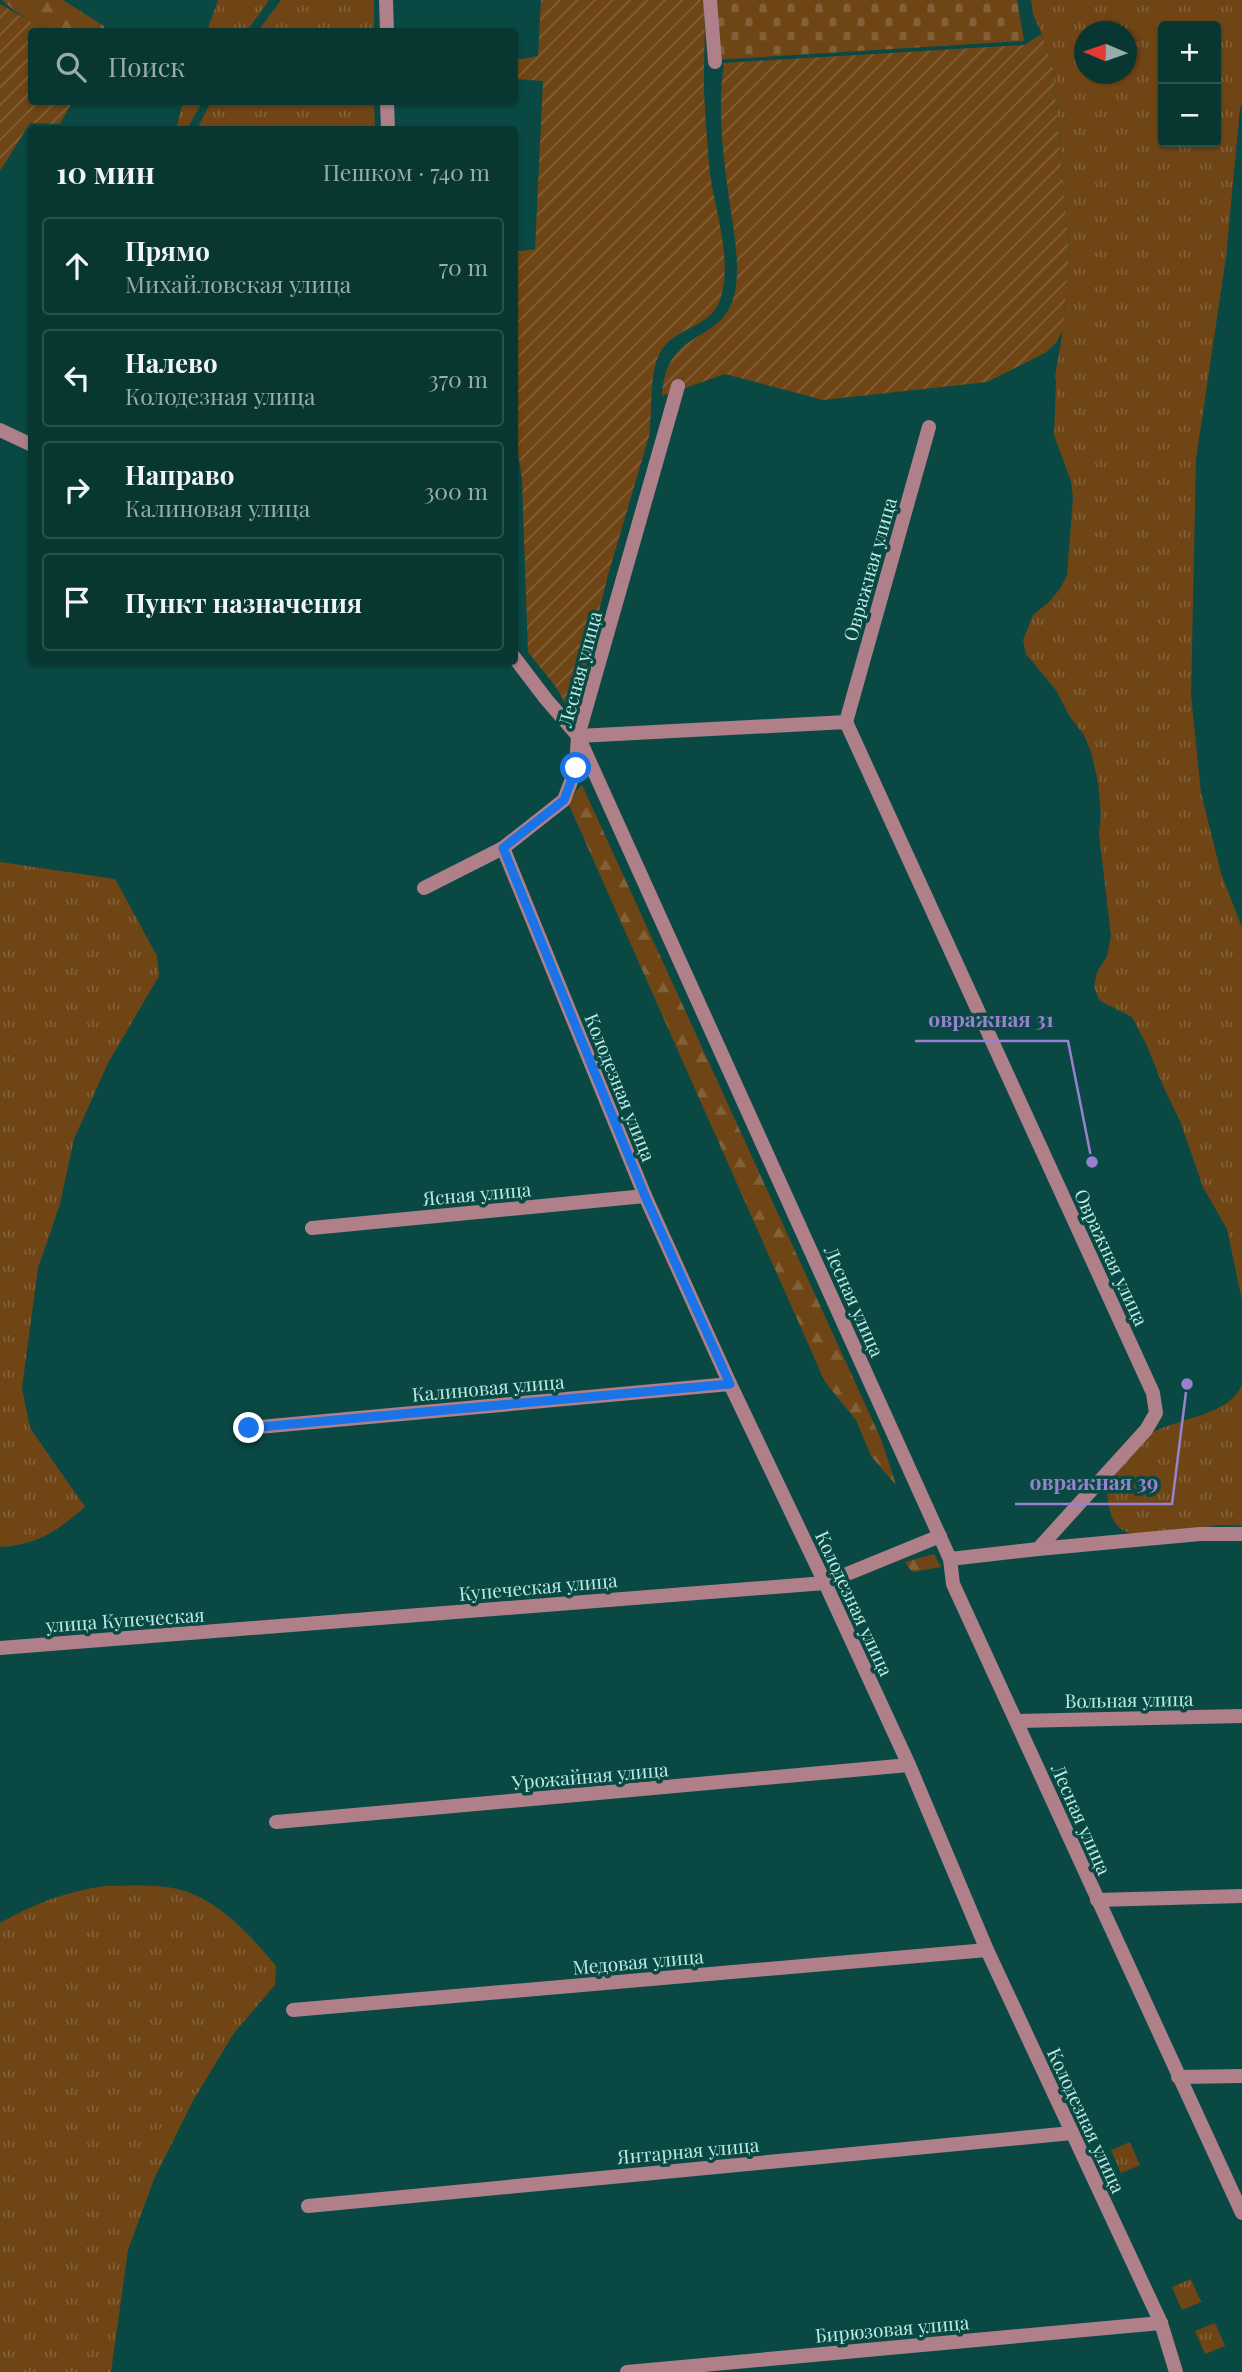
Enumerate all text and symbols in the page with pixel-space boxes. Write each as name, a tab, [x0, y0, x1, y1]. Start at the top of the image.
north arrow	[1074, 21, 1137, 84]
map controls	[1158, 21, 1221, 147]
button: +	[1158, 21, 1221, 84]
search box	[28, 28, 518, 105]
icon: search	[52, 48, 90, 86]
text: Поиск	[108, 49, 185, 84]
button: −	[1158, 84, 1221, 147]
text: 10 мин	[56, 152, 155, 192]
text: Пешком · 740 m	[323, 156, 490, 187]
text: Прямо	[125, 233, 210, 268]
icon: ahead	[58, 247, 96, 285]
text: 70 m	[439, 251, 488, 282]
text: Михайловская улица	[125, 268, 351, 299]
text: Налево	[125, 345, 218, 380]
icon: left	[58, 359, 96, 397]
text: 370 m	[428, 363, 488, 394]
text: Колодезная улица	[125, 380, 316, 411]
text: Направо	[125, 457, 234, 492]
icon: right	[58, 471, 96, 509]
text: 300 m	[424, 475, 488, 506]
text: Калиновая улица	[125, 492, 310, 523]
street label: Овражная улица	[836, 494, 902, 644]
icon: arrive	[58, 583, 96, 621]
text: Пункт назначения	[125, 585, 362, 620]
street label: Лесная улица	[551, 608, 607, 731]
route start	[560, 752, 591, 783]
callout: овражная 31	[915, 999, 1068, 1041]
text: овражная 31	[928, 1004, 1054, 1032]
street label: Колодезная улица	[579, 1009, 663, 1165]
street label: Ясная улица	[421, 1175, 533, 1211]
street label: Овражная улица	[1069, 1184, 1155, 1330]
street label: Лесная улица	[819, 1240, 891, 1361]
street label: Калиновая улица	[411, 1367, 566, 1407]
route end	[233, 1412, 264, 1443]
callout: овражная 39	[1015, 1462, 1172, 1504]
text: овражная 39	[1030, 1467, 1158, 1495]
street label: Колодезная улица	[810, 1526, 900, 1680]
street label: Купеческая улица	[458, 1566, 619, 1606]
street label: улица Купеческая	[44, 1600, 205, 1638]
street label: Вольная улица	[1064, 1685, 1194, 1713]
street label: Урожайная улица	[510, 1755, 670, 1795]
street label: Лесная улица	[1046, 1758, 1118, 1879]
street label: Медовая улица	[571, 1942, 705, 1980]
street label: Колодезная улица	[1042, 2043, 1132, 2197]
street label: Янтарная улица	[615, 2131, 761, 2169]
street label: Бирюзовая улица	[814, 2308, 971, 2348]

